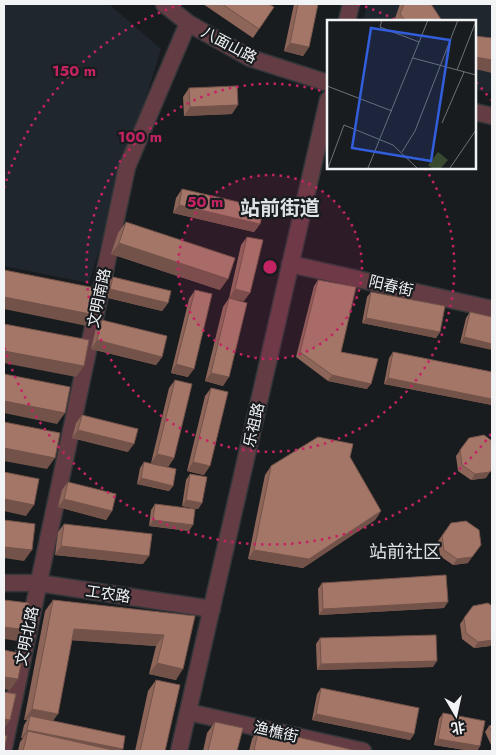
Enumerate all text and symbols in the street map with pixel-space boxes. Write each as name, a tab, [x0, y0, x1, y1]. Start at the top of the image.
inset map	[327, 20, 476, 169]
street label: 八面山路	[197, 21, 261, 69]
text: 150 m	[52, 60, 96, 82]
text: 100 m	[118, 126, 162, 148]
text: 50 m	[187, 191, 223, 213]
district label: 站前街道	[240, 194, 320, 223]
centre of rings	[261, 258, 279, 276]
street label: 文明南路	[82, 266, 116, 330]
street label: 阳春街	[367, 270, 415, 302]
street label: 乐祖路	[238, 401, 270, 449]
district label: 站前社区	[369, 539, 441, 565]
street label: 工农路	[84, 580, 132, 608]
street label: 文明北路	[10, 604, 44, 668]
north arrow	[431, 690, 481, 740]
street label: 渔樵街	[252, 716, 300, 748]
text: 北	[450, 717, 467, 739]

